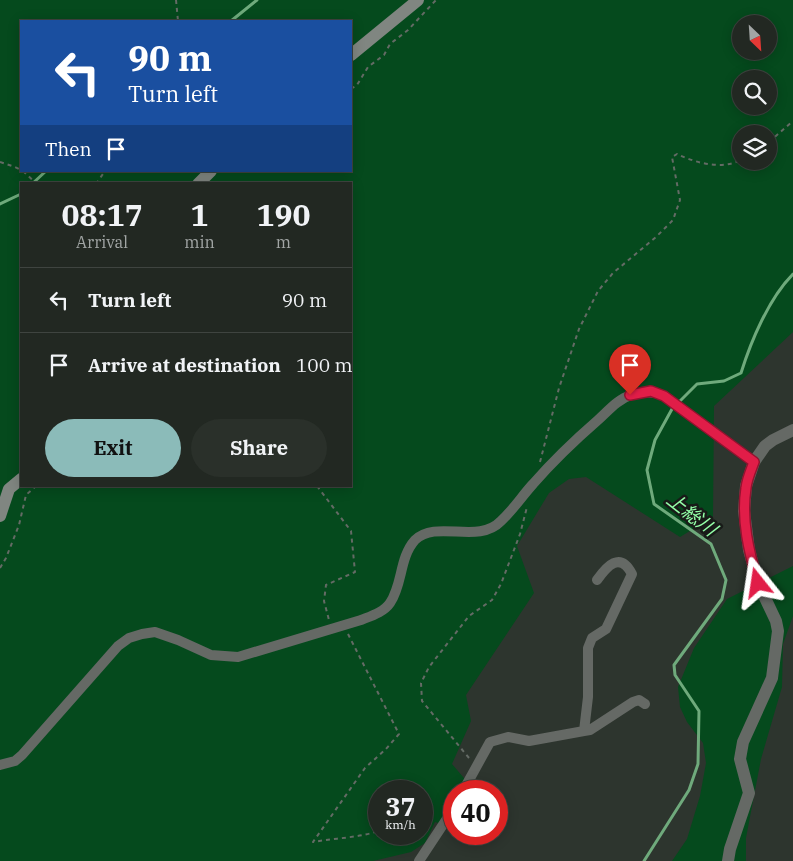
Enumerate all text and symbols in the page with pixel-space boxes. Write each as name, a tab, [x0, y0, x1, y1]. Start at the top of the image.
north arrow	[732, 15, 778, 60]
map controls	[732, 15, 777, 170]
text: 90 m	[128, 35, 212, 81]
icon: left	[45, 40, 110, 105]
button: search	[732, 70, 777, 115]
text: Turn left	[128, 79, 218, 108]
button: layers	[732, 125, 777, 170]
icon: arrive	[102, 135, 130, 163]
text: Then	[45, 137, 92, 161]
text: 08:17	[62, 195, 143, 234]
text: 1	[191, 195, 209, 234]
text: 190	[256, 195, 310, 234]
text: Arrival	[76, 232, 128, 252]
text: min	[184, 232, 215, 252]
text: m	[276, 232, 291, 252]
icon: left	[45, 286, 73, 314]
text: Turn left	[88, 288, 171, 312]
text: 90 m	[282, 288, 327, 312]
pin	[609, 344, 651, 395]
icon: arrive	[45, 351, 73, 379]
icon: arrive	[616, 351, 644, 379]
text: Arrive at destination	[88, 353, 281, 377]
text: 100 m	[296, 353, 353, 377]
button: Exit	[45, 419, 181, 477]
button: Share	[191, 419, 327, 477]
water label: 上総川	[662, 487, 723, 542]
position arrow	[731, 556, 783, 608]
speed limit sign: 40	[443, 780, 508, 845]
text: 37	[385, 790, 416, 823]
text: km/h	[385, 817, 416, 832]

